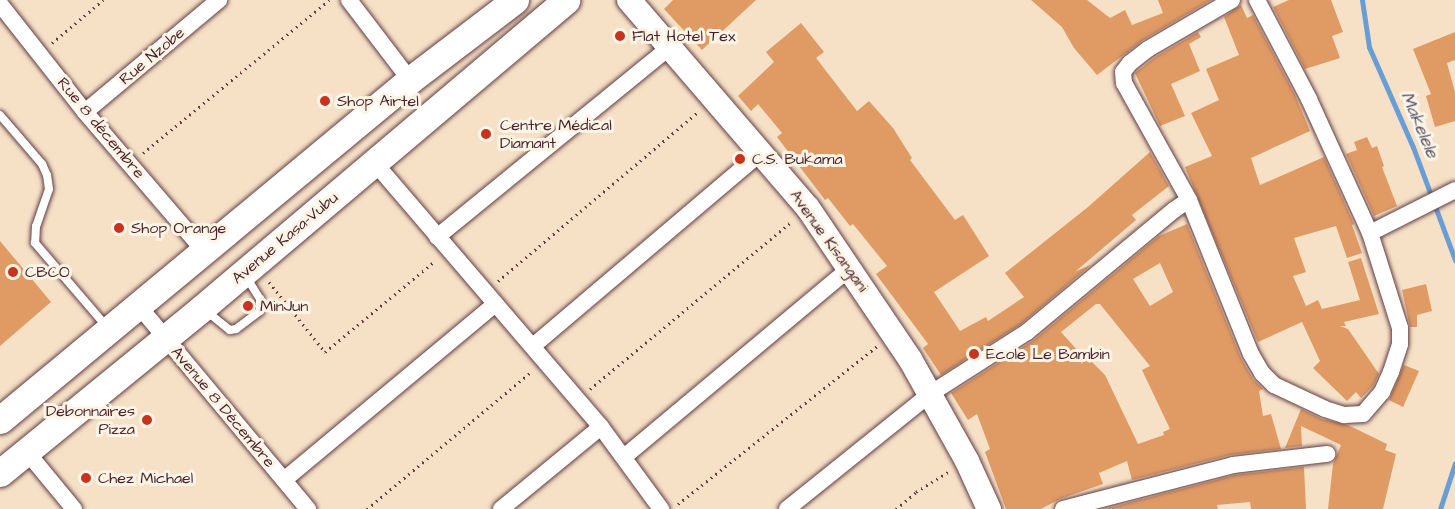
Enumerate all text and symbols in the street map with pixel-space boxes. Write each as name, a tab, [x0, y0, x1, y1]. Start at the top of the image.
street label: Rue Nzobe	[115, 23, 189, 89]
place label: Flat Hotel Tex	[632, 26, 736, 46]
marker: Flat Hotel Tex	[613, 29, 627, 43]
street label: Rue 8 décembre	[53, 74, 149, 182]
water label: Makelele	[1395, 89, 1443, 161]
place label: Shop Airtel	[337, 91, 419, 111]
marker: Shop Airtel	[318, 94, 332, 108]
place label: Centre Médical Diamant	[500, 115, 612, 153]
marker: Centre Médical Diamant	[477, 125, 495, 143]
place label: C.S. Bukama	[752, 149, 843, 169]
marker: C.S. Bukama	[733, 152, 747, 166]
street label: Avenue Kisangani	[786, 186, 872, 296]
street label: Avenue Kasa-Vubu	[228, 188, 342, 288]
place label: Shop Orange	[131, 218, 226, 238]
marker: Shop Orange	[112, 221, 126, 235]
place label: CBCO	[25, 262, 70, 282]
marker: CBCO	[6, 265, 20, 279]
place label: MinJun	[260, 296, 308, 316]
marker: MinJun	[241, 299, 255, 313]
street label: Avenue 8 Décembre	[167, 343, 279, 471]
place label: Ecole Le Bambin	[986, 344, 1110, 364]
marker: Ecole Le Bambin	[967, 347, 981, 361]
place label: Debonnaires Pizza	[46, 401, 135, 439]
marker: Debonnaires Pizza	[140, 413, 154, 427]
place label: Chez Michael	[98, 468, 193, 488]
marker: Chez Michael	[79, 471, 93, 485]

